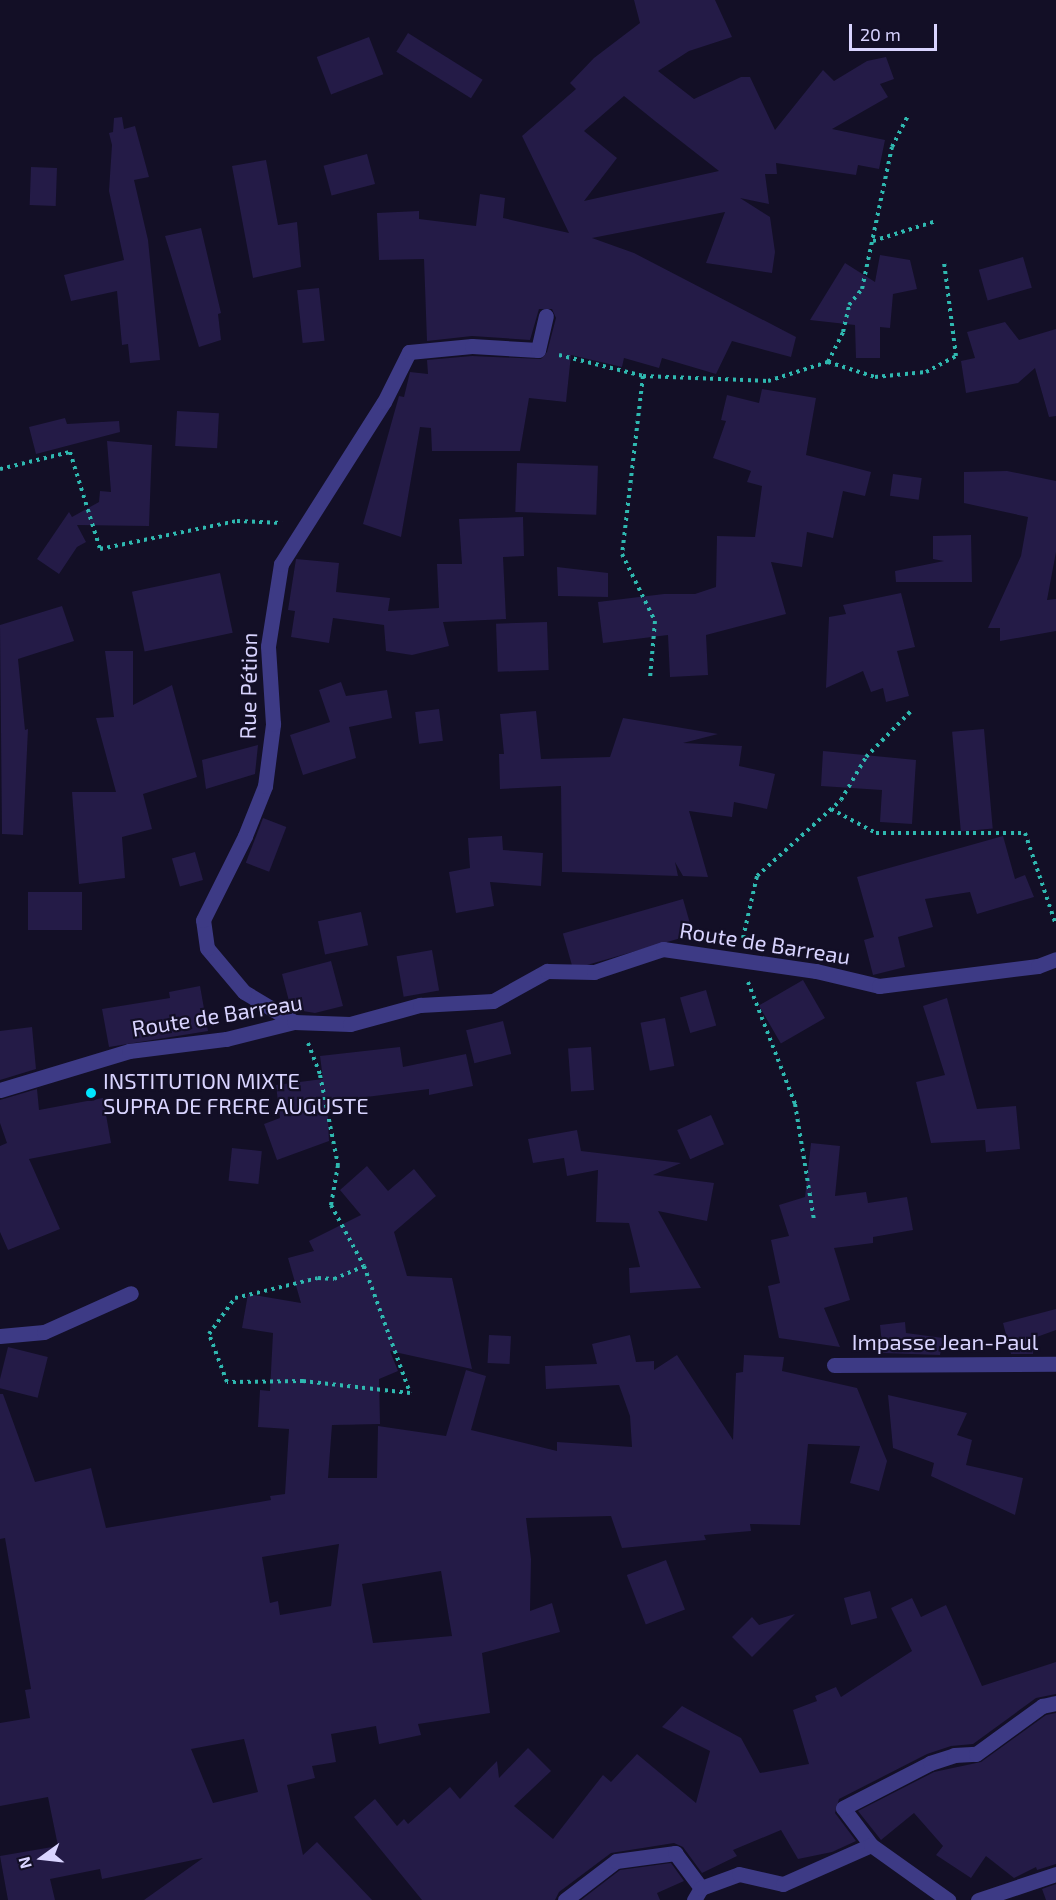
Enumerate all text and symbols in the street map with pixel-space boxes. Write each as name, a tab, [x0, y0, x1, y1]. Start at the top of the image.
scale bar	[852, 12, 940, 50]
text: 20 m	[860, 23, 901, 45]
street label: Rue Pétion	[234, 632, 262, 740]
street label: Route de Barreau	[678, 916, 852, 970]
street label: Route de Barreau	[130, 988, 304, 1042]
place label: INSTITUTION MIXTE SUPRA DE FRERE AUGUSTE	[103, 1067, 370, 1118]
marker: INSTITUTION MIXTE SUPRA DE FRERE AUGUSTE	[84, 1086, 98, 1100]
street label: Impasse Jean-Paul	[851, 1329, 1039, 1355]
north arrow	[12, 1828, 72, 1888]
text: N	[13, 1855, 35, 1871]

